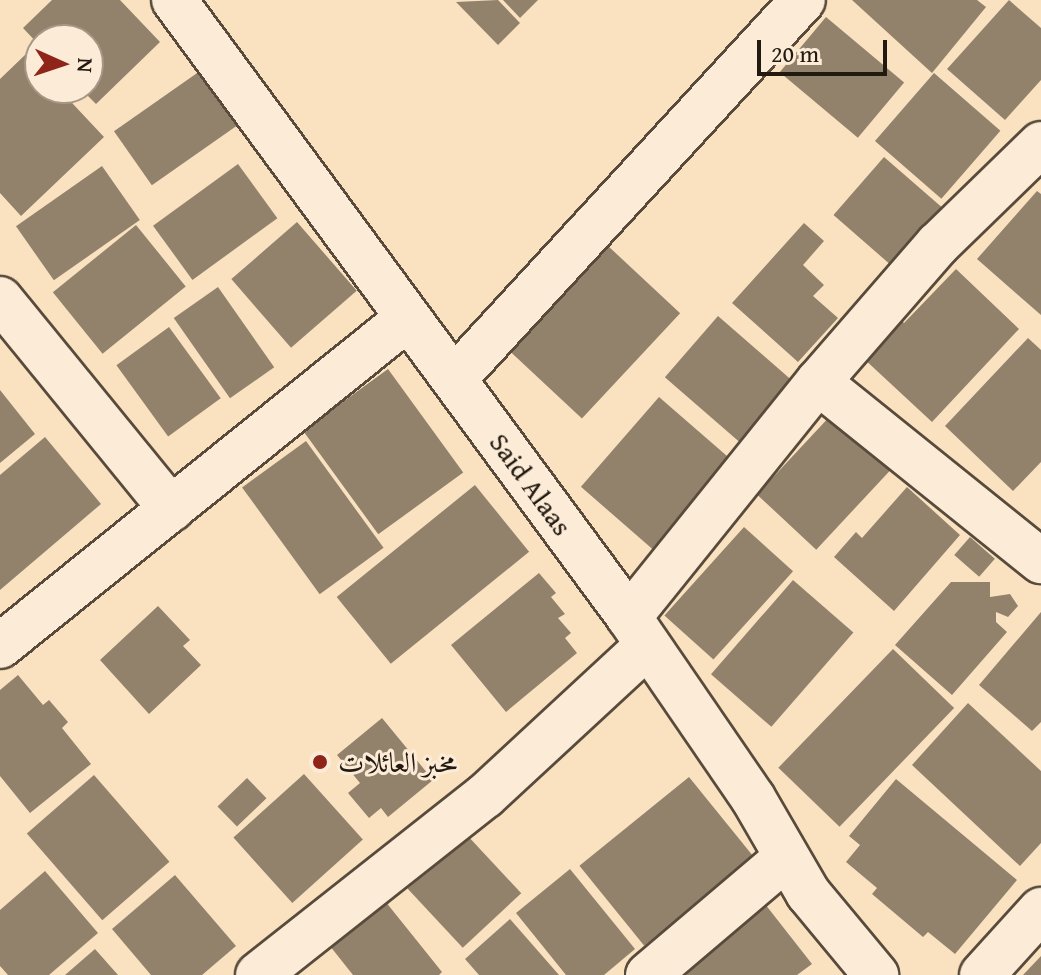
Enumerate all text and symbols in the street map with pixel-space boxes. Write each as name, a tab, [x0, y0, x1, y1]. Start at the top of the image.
north arrow	[24, 24, 104, 104]
scale bar	[761, 24, 891, 74]
text: 20 m	[771, 36, 819, 71]
text: N	[70, 57, 102, 73]
street label: Said Alaas	[483, 426, 579, 542]
place label: مخبز العائلات	[338, 745, 457, 779]
marker: مخبز العائلات	[309, 751, 331, 773]

